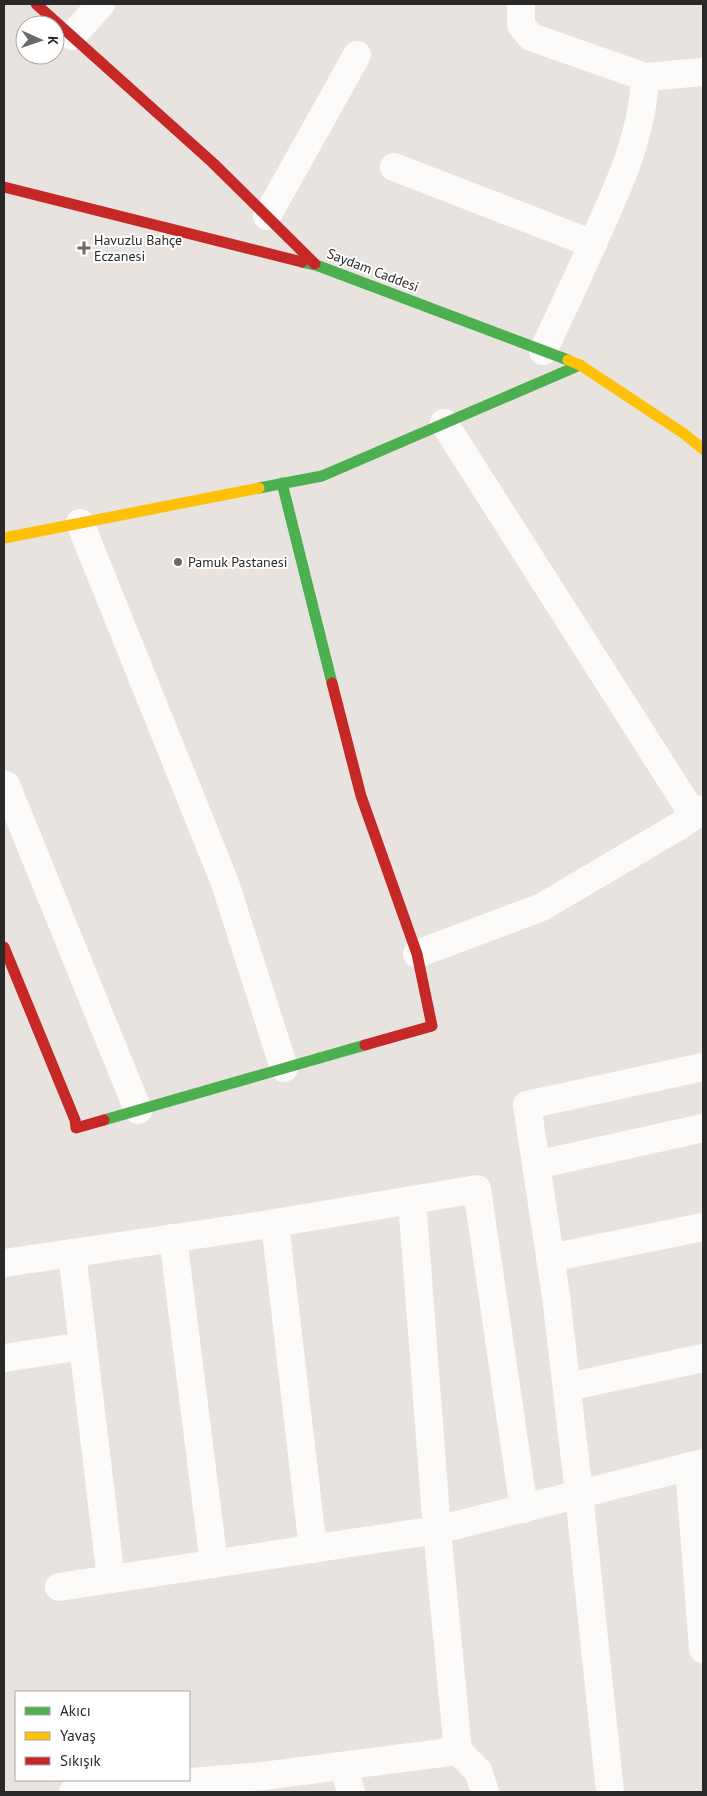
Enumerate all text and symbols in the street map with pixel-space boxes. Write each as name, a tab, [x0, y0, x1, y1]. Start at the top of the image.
north arrow	[15, 15, 65, 65]
text: K	[44, 36, 62, 45]
place label: Havuzlu Bahçe Eczanesi	[94, 231, 182, 265]
marker: Havuzlu Bahçe Eczanesi	[78, 242, 90, 254]
street label: Saydam Caddesi	[324, 244, 422, 296]
place label: Pamuk Pastanesi	[188, 553, 288, 571]
marker: Pamuk Pastanesi	[172, 556, 184, 568]
legend	[15, 1691, 190, 1781]
text: Akıcı	[60, 1701, 91, 1720]
text: Yavaş	[60, 1726, 96, 1745]
text: Sıkışık	[60, 1751, 102, 1770]

